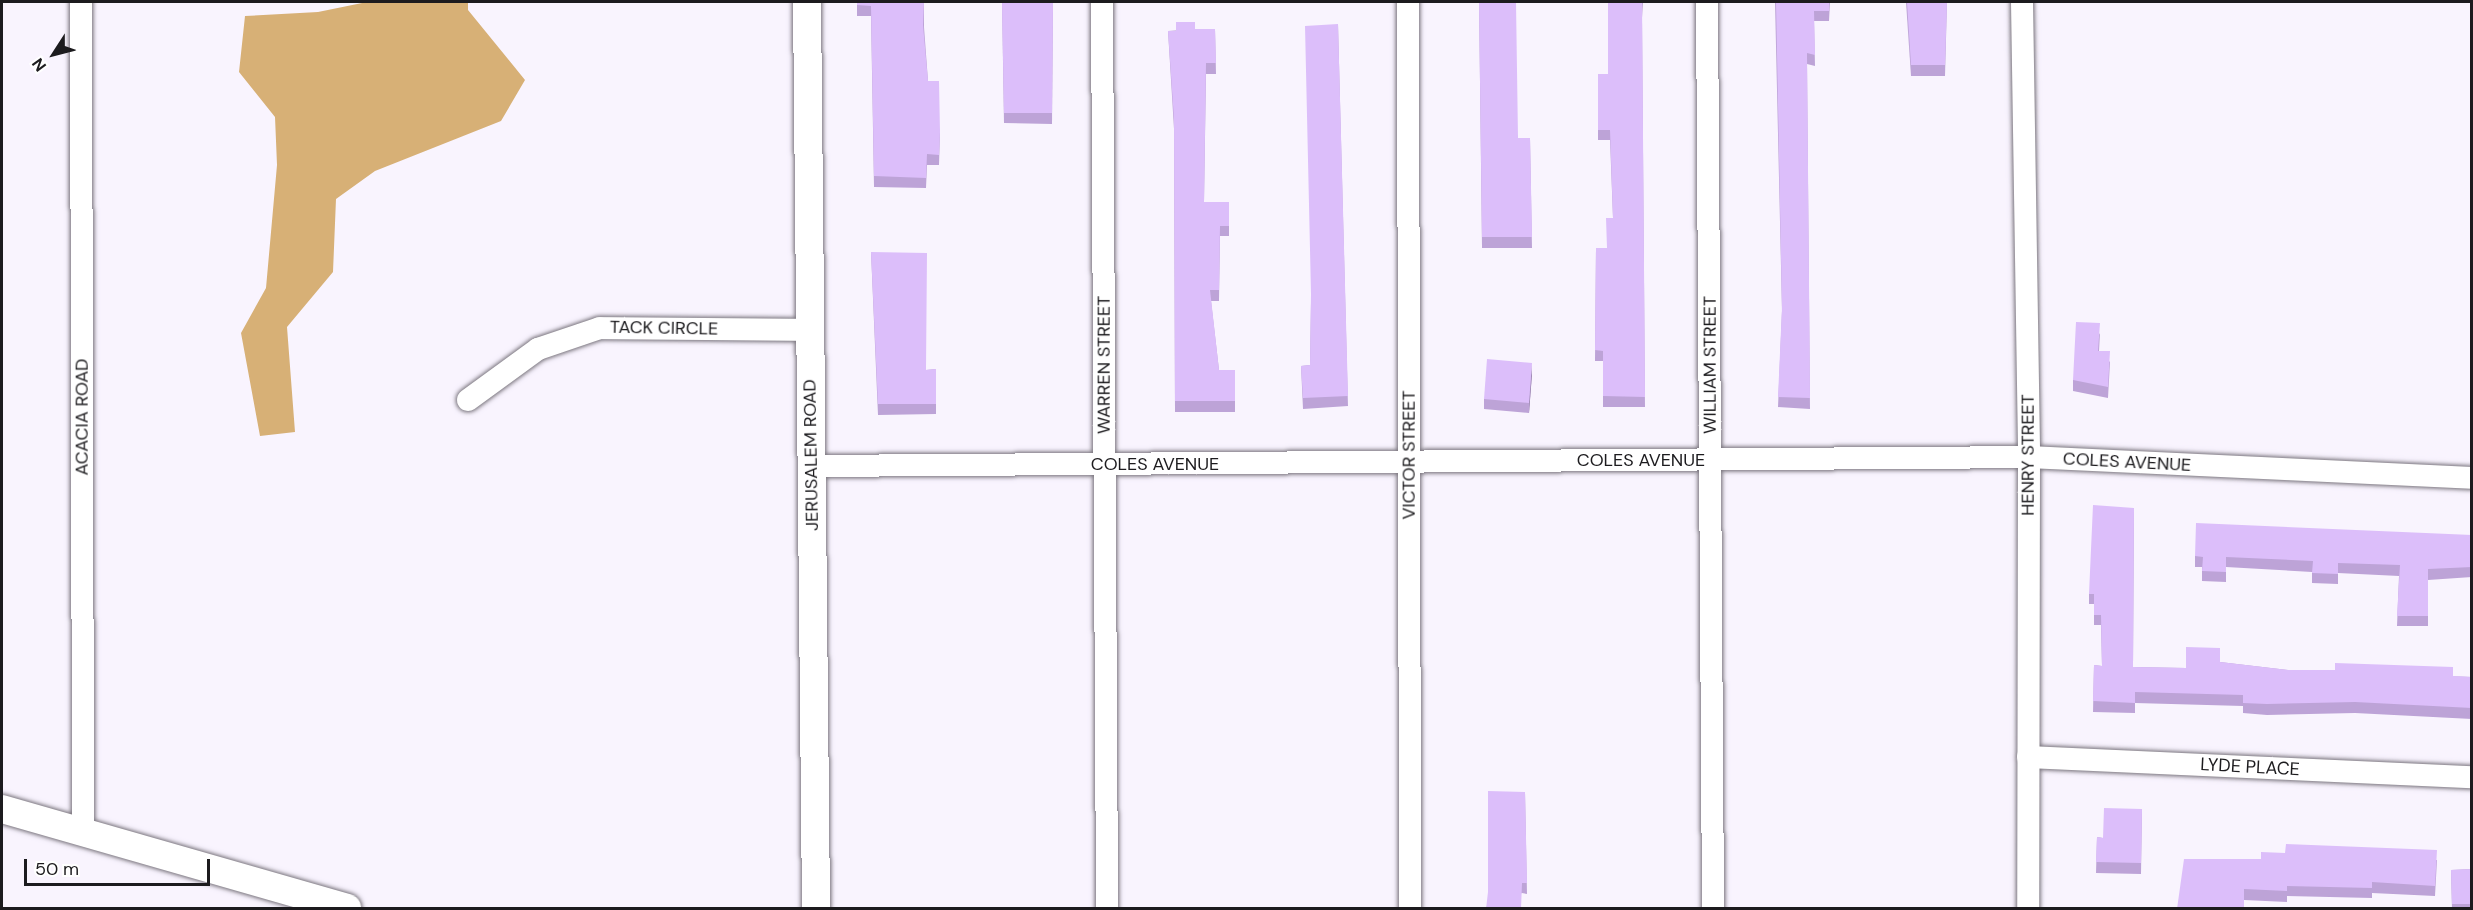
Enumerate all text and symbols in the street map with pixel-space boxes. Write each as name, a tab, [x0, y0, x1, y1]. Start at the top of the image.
north arrow	[24, 24, 84, 84]
text: N	[27, 54, 51, 76]
street label: WARREN STREET	[1093, 296, 1115, 434]
street label: WILLIAM STREET	[1699, 296, 1721, 434]
street label: TACK CIRCLE	[610, 316, 718, 340]
street label: ACACIA ROAD	[71, 359, 93, 475]
street label: JERUSALEM ROAD	[799, 379, 823, 531]
street label: VICTOR STREET	[1398, 390, 1420, 520]
street label: HENRY STREET	[2017, 394, 2039, 516]
street label: COLES AVENUE	[2062, 448, 2192, 476]
street label: COLES AVENUE	[1577, 449, 1705, 471]
street label: COLES AVENUE	[1091, 453, 1219, 475]
street label: LYDE PLACE	[2200, 754, 2300, 780]
scale bar	[27, 847, 213, 885]
text: 50 m	[35, 857, 79, 881]

